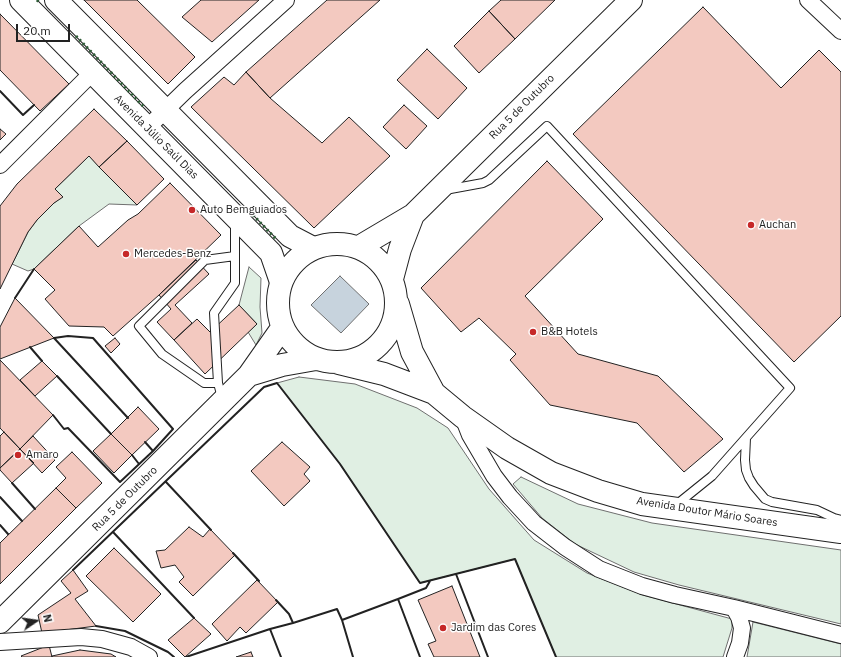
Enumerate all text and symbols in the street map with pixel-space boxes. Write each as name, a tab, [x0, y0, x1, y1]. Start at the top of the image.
scale bar	[18, 16, 72, 42]
text: 20 m	[23, 23, 51, 38]
street label: Rua 5 de Outubro	[487, 72, 557, 142]
street label: Avenida Júlio Saúl Dias	[111, 92, 201, 182]
place label: Auto Bemguiados	[200, 203, 287, 217]
marker: Auto Bemguiados	[187, 205, 197, 215]
place label: Auchan	[759, 218, 796, 232]
marker: Auchan	[746, 220, 756, 230]
place label: Mercedes-Benz	[134, 247, 211, 261]
marker: Mercedes-Benz	[121, 249, 131, 259]
place label: B&B Hotels	[541, 325, 598, 339]
marker: B&B Hotels	[528, 327, 538, 337]
place label: Amaro	[26, 448, 59, 462]
marker: Amaro	[13, 450, 23, 460]
street label: Rua 5 de Outubro	[90, 464, 160, 534]
street label: Avenida Doutor Mário Soares	[636, 494, 778, 530]
north arrow	[16, 601, 56, 641]
text: N	[40, 613, 55, 624]
place label: Jardim das Cores	[451, 621, 536, 635]
marker: Jardim das Cores	[438, 623, 448, 633]

